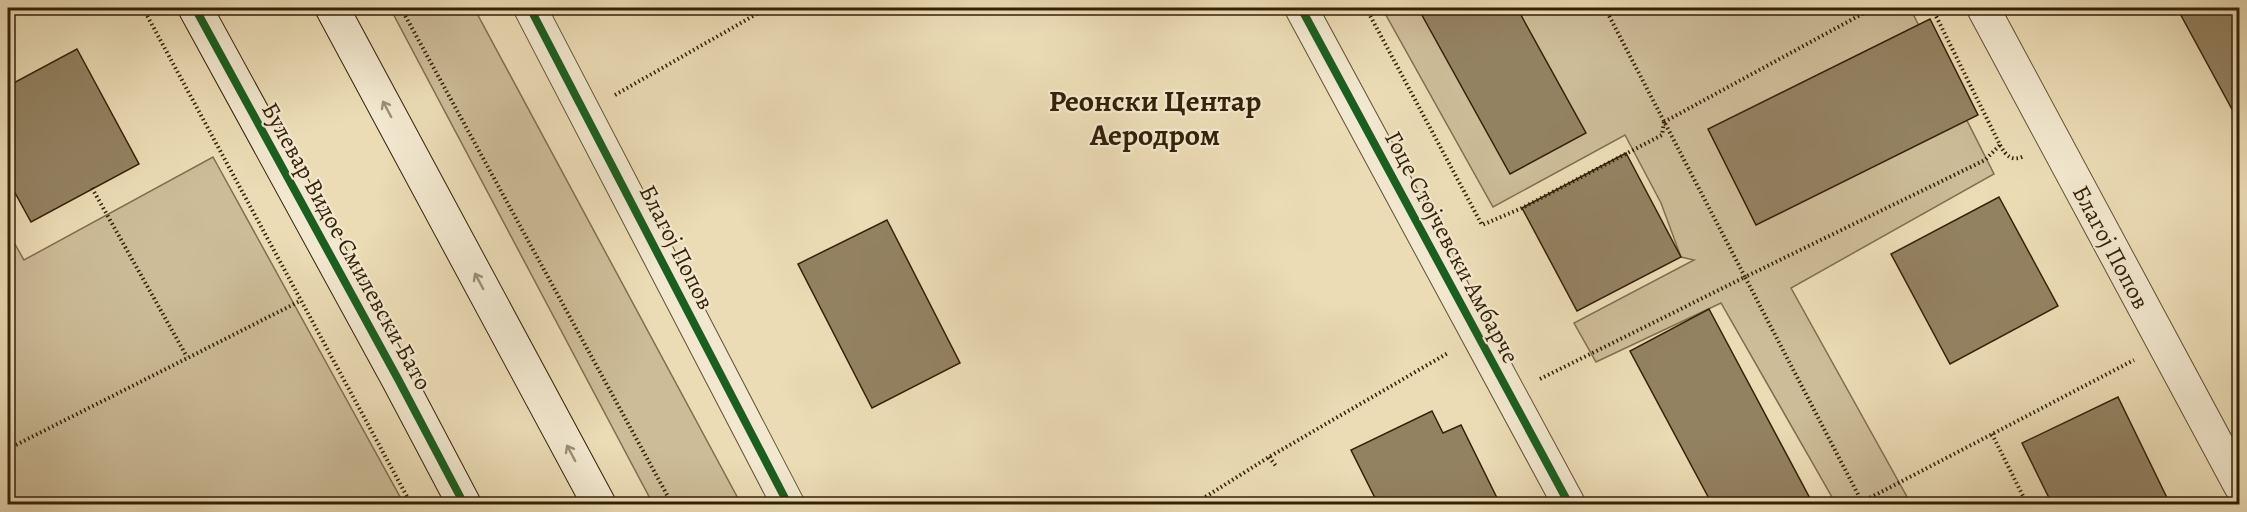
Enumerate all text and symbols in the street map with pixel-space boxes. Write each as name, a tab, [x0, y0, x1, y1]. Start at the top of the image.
district label: Реонски Центар Аеродром	[1049, 81, 1261, 155]
street label: Булевар Видое Смилевски Бато	[254, 96, 440, 396]
one-way arrow	[381, 101, 392, 119]
street label: Гоце Стојчевски Амбарче	[1377, 125, 1527, 369]
street label: Благој Попов	[632, 179, 722, 315]
street label: Благој Попов	[2065, 179, 2157, 315]
one-way arrow	[473, 273, 485, 290]
one-way arrow	[565, 444, 577, 462]

